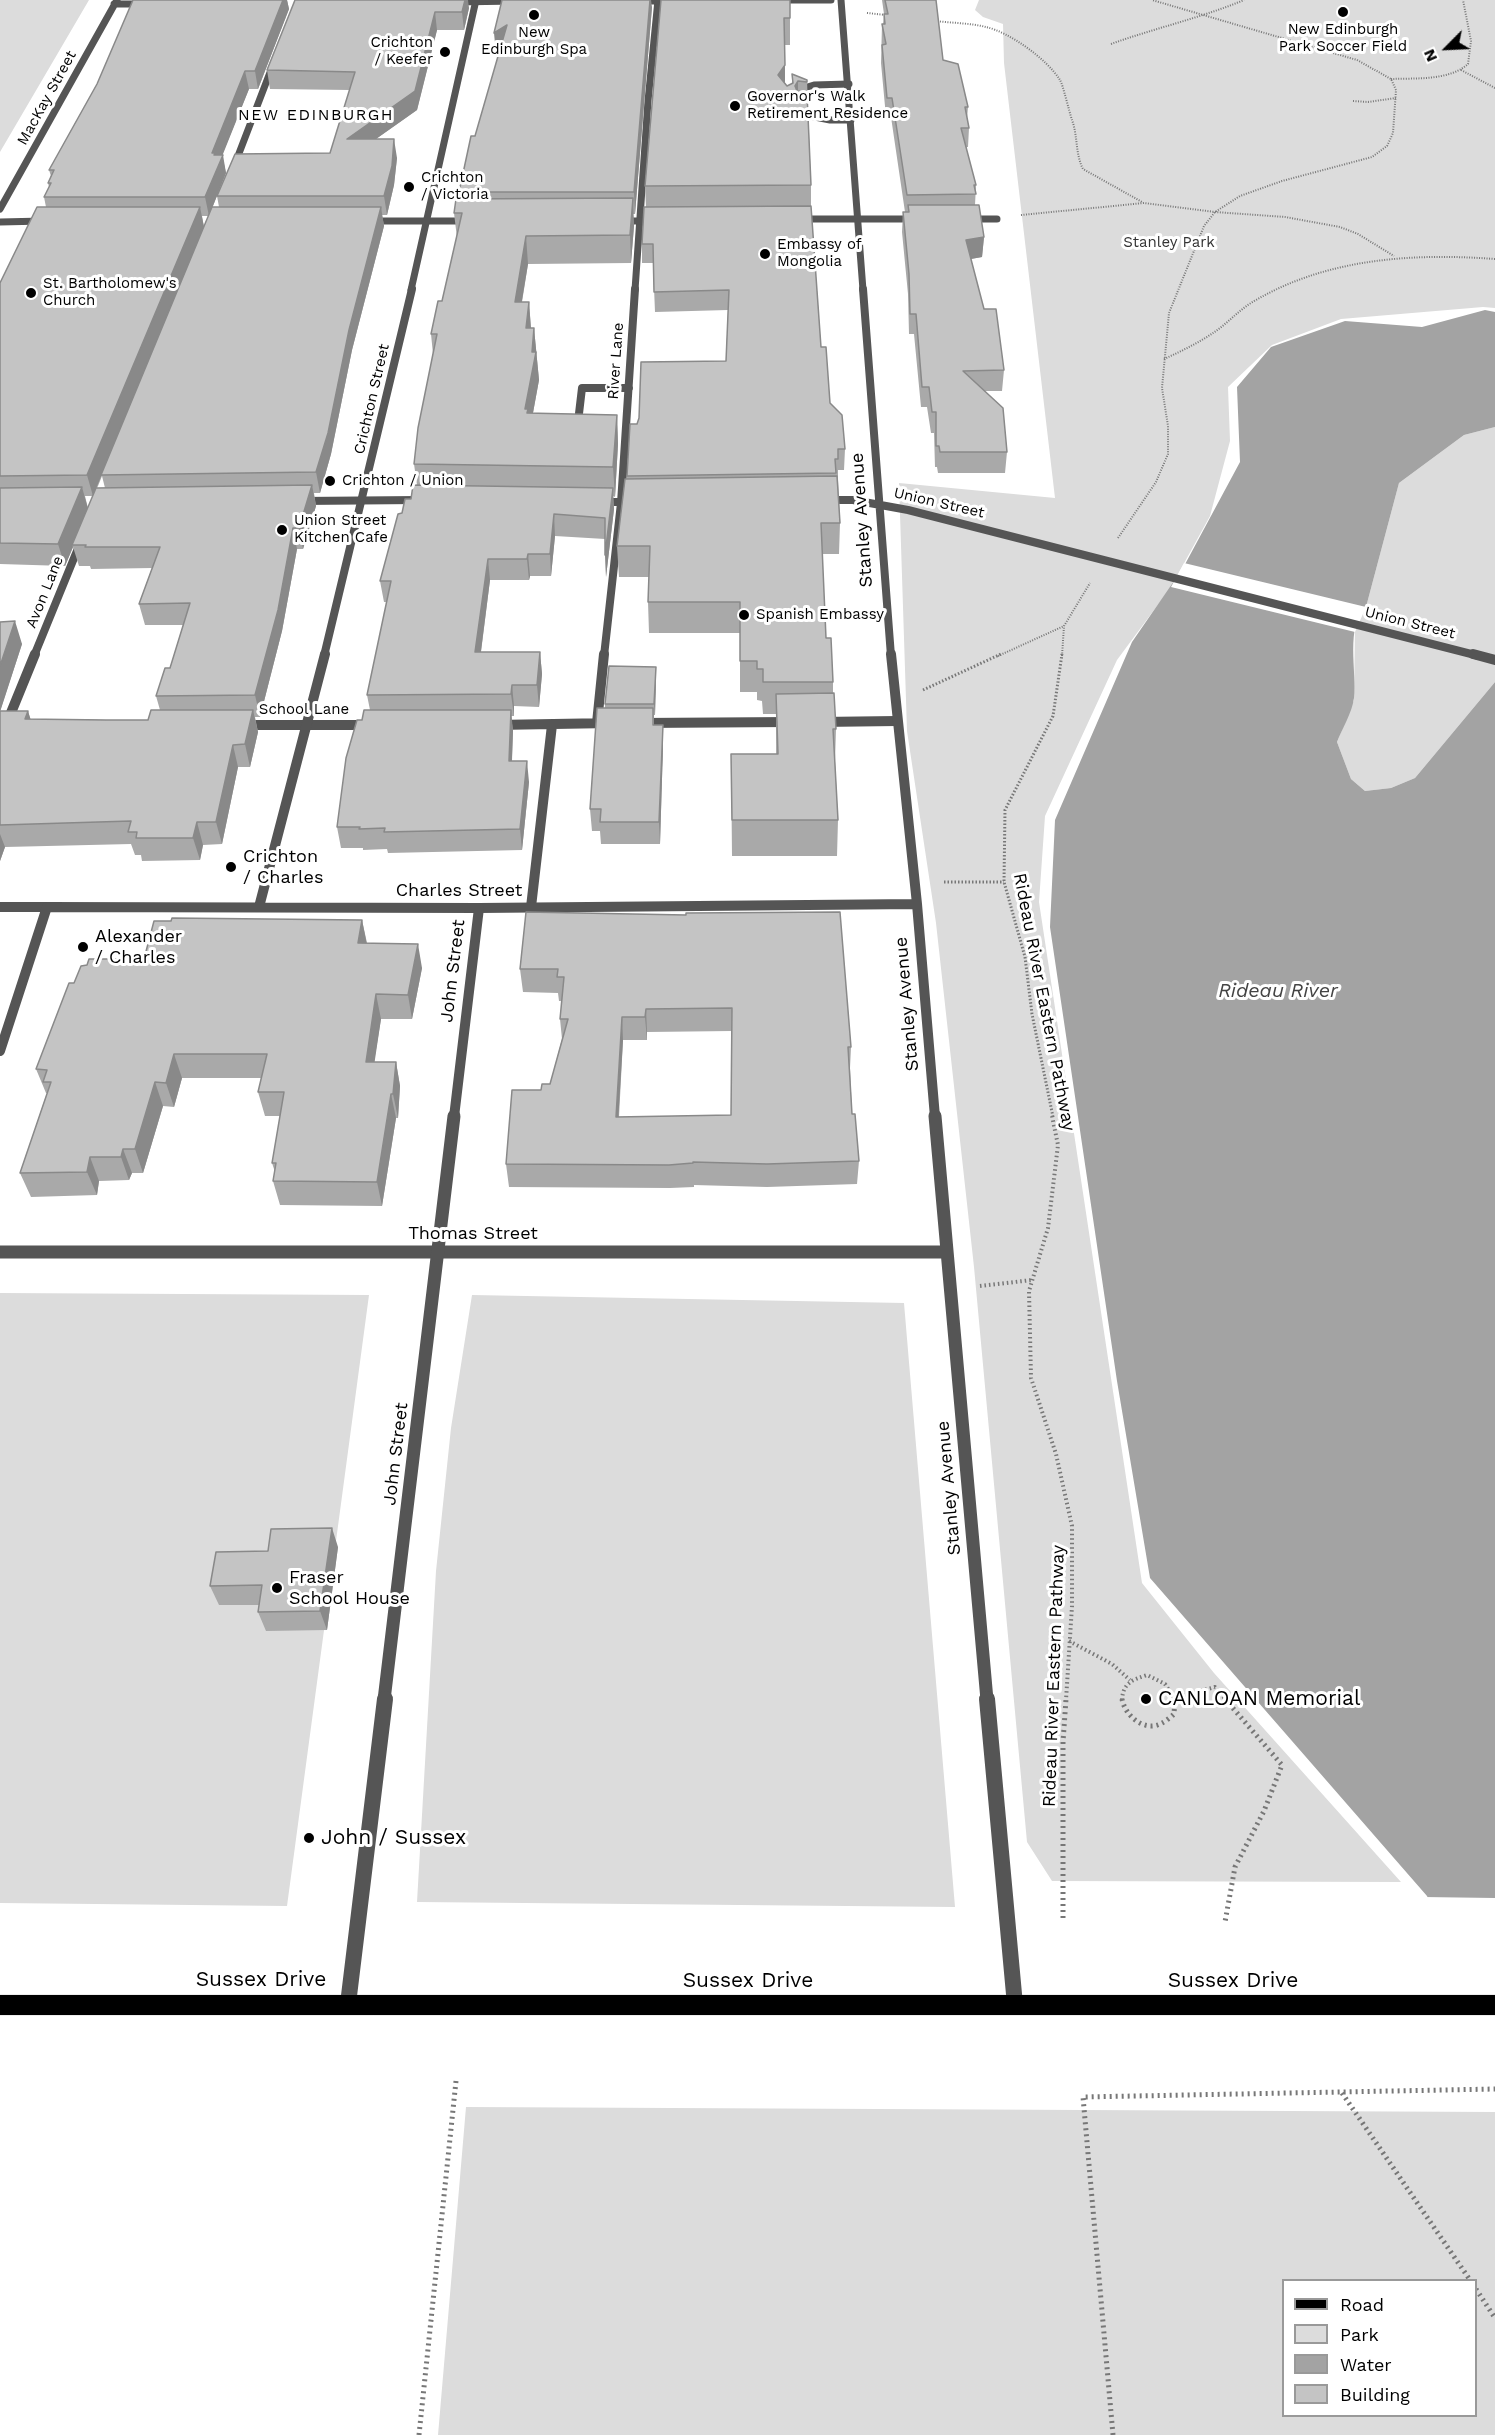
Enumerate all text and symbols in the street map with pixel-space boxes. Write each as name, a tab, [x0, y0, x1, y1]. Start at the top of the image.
marker: New Edinburgh Park Soccer Field	[1336, 5, 1350, 19]
marker: New Edinburgh Spa	[527, 8, 541, 22]
north arrow	[1417, 18, 1477, 78]
place label: New Edinburgh Park Soccer Field	[1279, 21, 1407, 56]
place label: New Edinburgh Spa	[481, 24, 587, 59]
place label: Crichton / Keefer	[370, 34, 433, 69]
marker: Crichton / Keefer	[438, 45, 452, 59]
text: N	[1419, 46, 1441, 65]
street label: MacKay Street	[14, 48, 80, 148]
place label: Governor's Walk Retirement Residence	[747, 88, 908, 123]
marker: Governor's Walk Retirement Residence	[728, 99, 742, 113]
district label: NEW EDINBURGH	[238, 105, 394, 125]
place label: Crichton / Victoria	[421, 169, 489, 204]
marker: Crichton / Victoria	[402, 180, 416, 194]
park label: Stanley Park	[1123, 234, 1215, 252]
place label: Embassy of Mongolia	[777, 236, 862, 271]
marker: Embassy of Mongolia	[758, 247, 772, 261]
place label: St. Bartholomew's Church	[43, 275, 177, 310]
marker: St. Bartholomew's Church	[24, 286, 38, 300]
street label: River Lane	[604, 322, 628, 400]
street label: Crichton Street	[351, 342, 393, 456]
street label: Stanley Avenue	[847, 452, 877, 588]
place label: Crichton / Union	[342, 472, 463, 490]
marker: Crichton / Union	[323, 474, 337, 488]
street label: Union Street	[892, 484, 986, 522]
place label: Union Street Kitchen Cafe	[294, 512, 388, 547]
marker: Union Street Kitchen Cafe	[275, 523, 289, 537]
street label: Avon Lane	[22, 553, 68, 631]
street label: Union Street	[1363, 603, 1457, 643]
place label: Spanish Embassy	[756, 606, 884, 624]
marker: Spanish Embassy	[737, 608, 751, 622]
street label: School Lane	[259, 701, 349, 719]
place label: Crichton / Charles	[243, 846, 323, 888]
marker: Crichton / Charles	[224, 860, 238, 874]
street label: Rideau River Eastern Pathway	[1008, 871, 1080, 1133]
street label: Charles Street	[396, 880, 522, 902]
street label: John Street	[436, 918, 470, 1024]
place label: Alexander / Charles	[95, 926, 182, 968]
street label: Stanley Avenue	[890, 936, 924, 1072]
marker: Alexander / Charles	[76, 940, 90, 954]
water label: Rideau River	[1218, 979, 1338, 1003]
street label: Thomas Street	[408, 1223, 538, 1245]
street label: John Street	[379, 1401, 413, 1507]
street label: Stanley Avenue	[932, 1420, 966, 1556]
street label: Rideau River Eastern Pathway	[1039, 1544, 1069, 1808]
place label: Fraser School House	[289, 1567, 410, 1610]
marker: Fraser School House	[270, 1581, 284, 1595]
place label: CANLOAN Memorial	[1158, 1686, 1360, 1712]
marker: CANLOAN Memorial	[1139, 1692, 1153, 1706]
place label: John / Sussex	[321, 1825, 466, 1851]
marker: John / Sussex	[302, 1831, 316, 1845]
street label: Sussex Drive	[196, 1967, 326, 1993]
street label: Sussex Drive	[683, 1968, 813, 1994]
street label: Sussex Drive	[1168, 1968, 1298, 1994]
legend	[1282, 2279, 1477, 2417]
text: Road	[1340, 2294, 1384, 2315]
text: Park	[1340, 2324, 1379, 2345]
text: Water	[1340, 2354, 1392, 2375]
text: Building	[1340, 2384, 1410, 2405]

